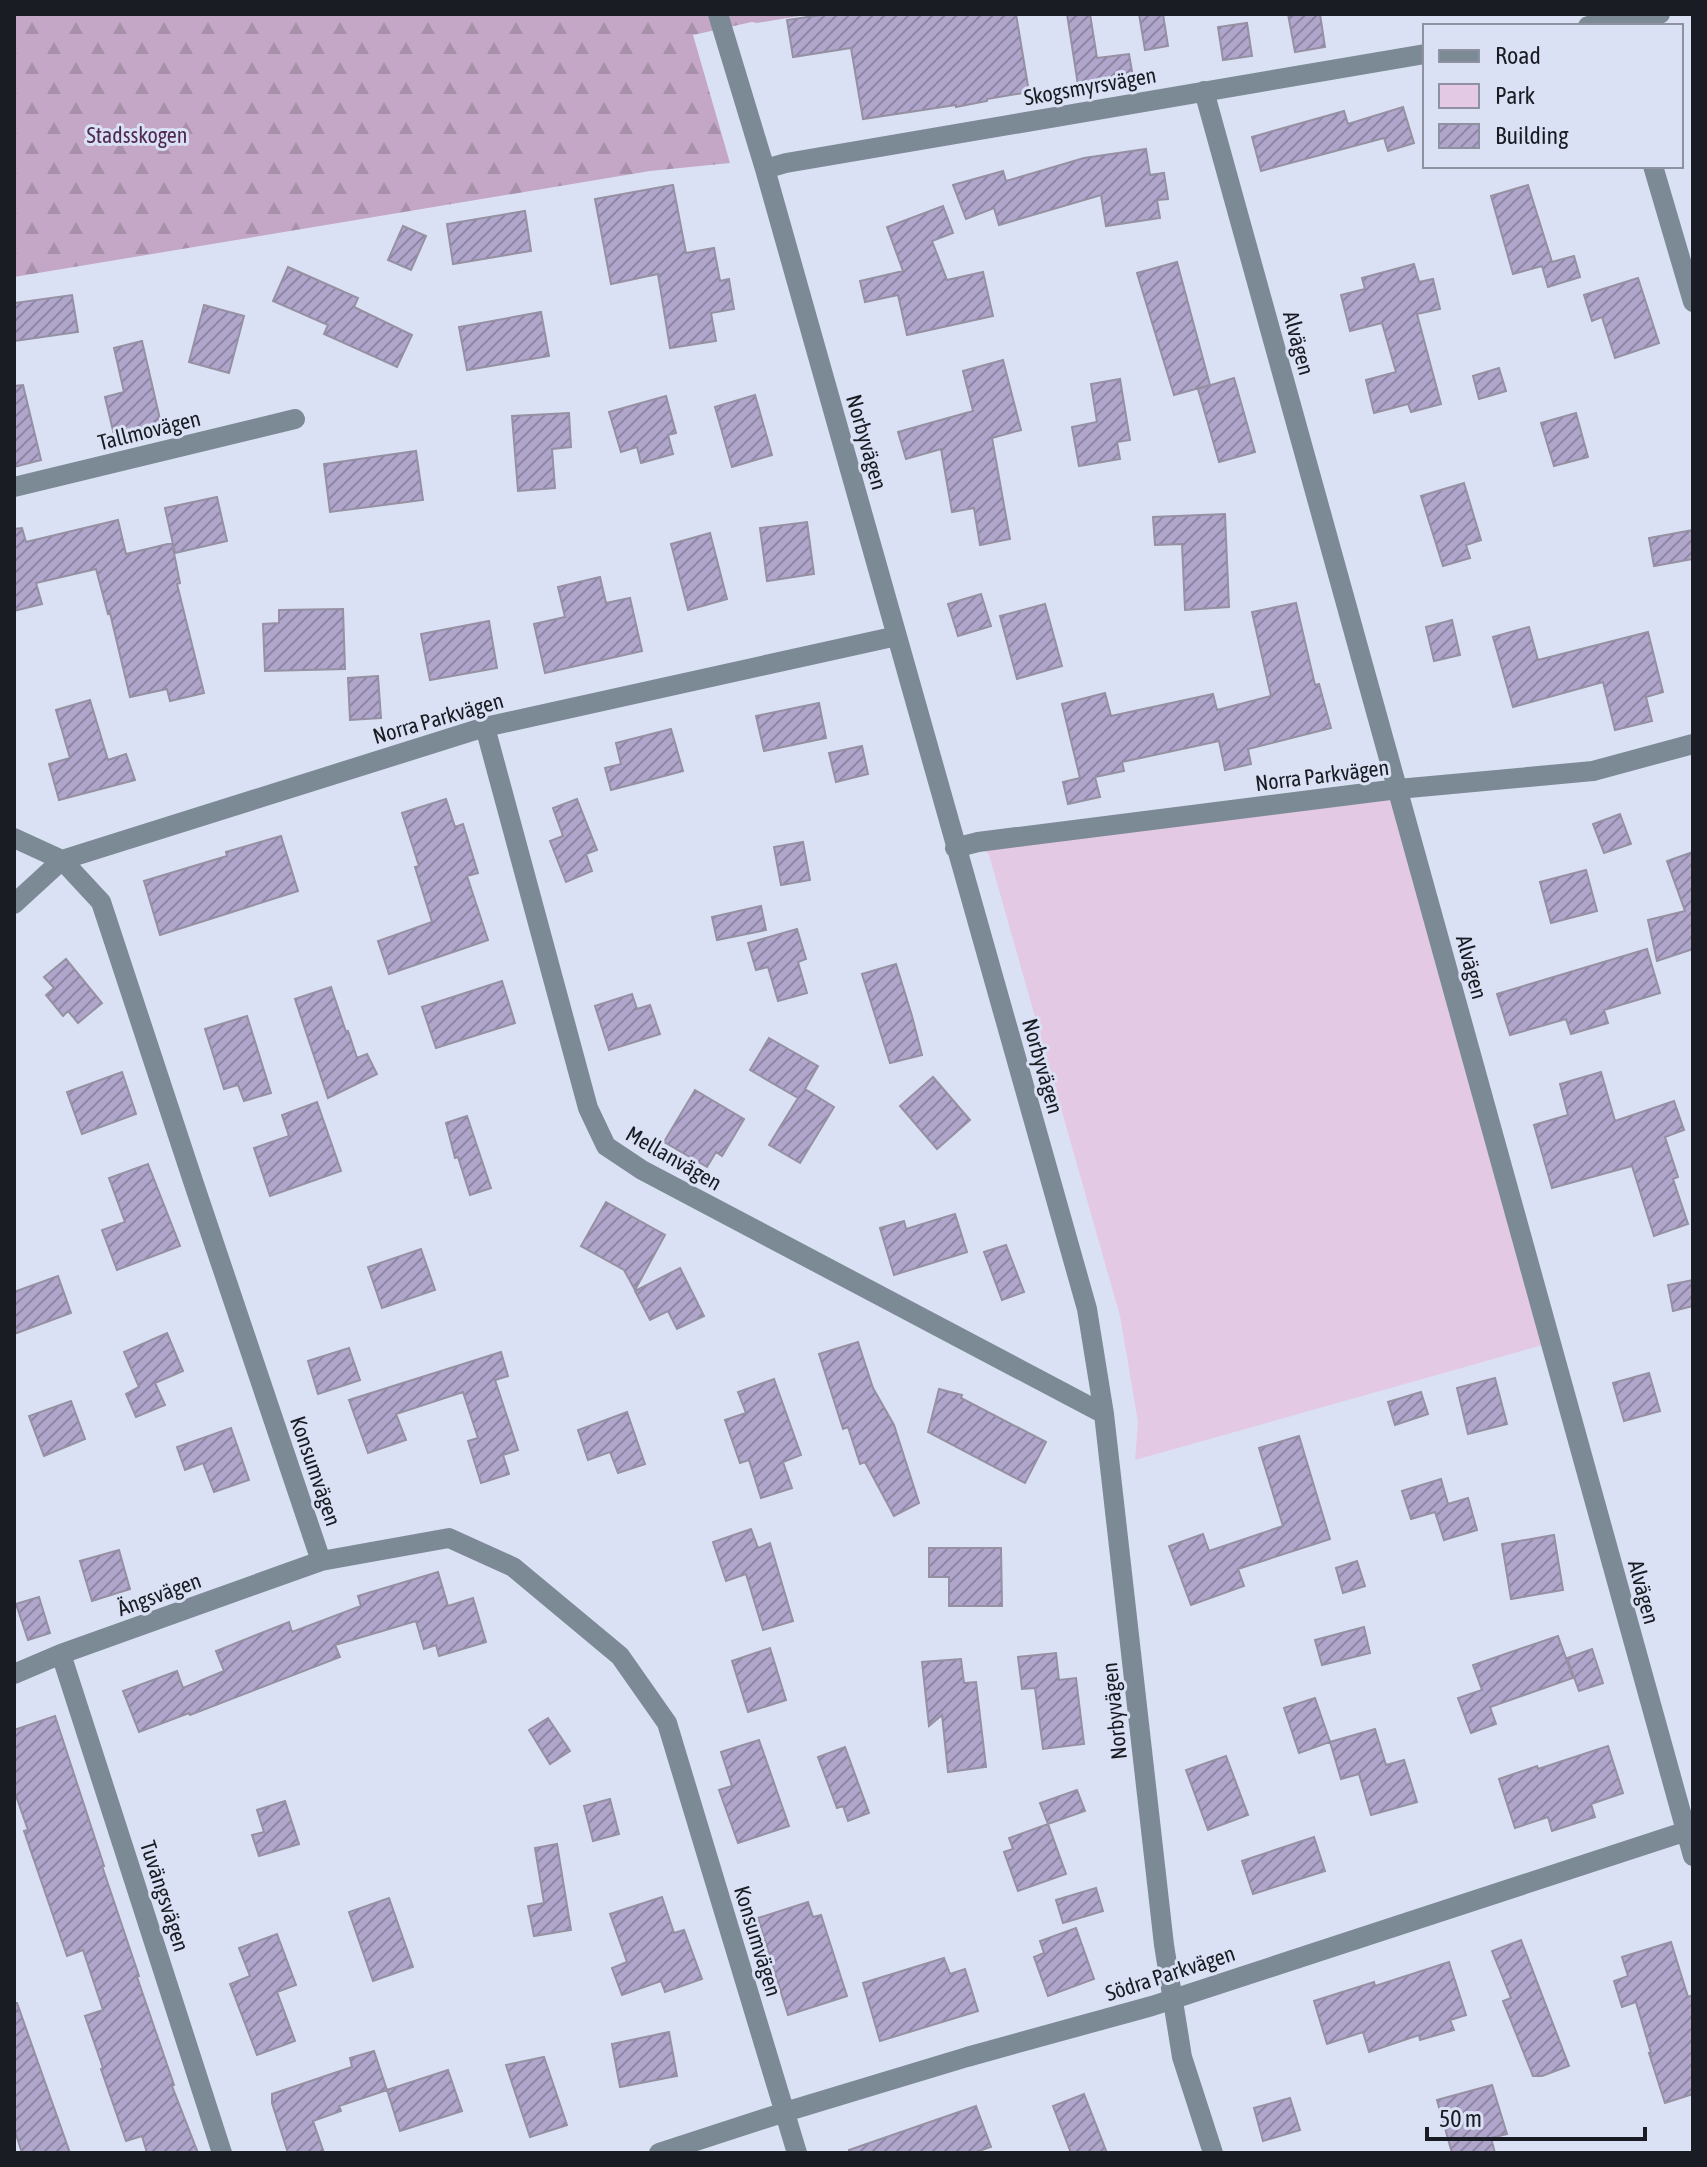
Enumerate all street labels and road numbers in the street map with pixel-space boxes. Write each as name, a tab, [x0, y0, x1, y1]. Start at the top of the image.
street label: Skogsmyrsvägen	[1022, 62, 1158, 110]
street label: Alvägen	[1278, 308, 1320, 378]
street label: Norbyvägen	[841, 391, 893, 493]
street label: Tallmovägen	[95, 405, 203, 455]
street label: Norra Parkvägen	[370, 687, 506, 749]
street label: Norra Parkvägen	[1254, 754, 1390, 796]
street label: Alvägen	[1451, 932, 1493, 1002]
street label: Norbyvägen	[1017, 1015, 1069, 1117]
street label: Mellanvägen	[622, 1120, 726, 1196]
street label: Konsumvägen	[285, 1413, 347, 1529]
street label: Alvägen	[1623, 1557, 1665, 1627]
street label: Ängsvägen	[113, 1567, 205, 1621]
street label: Norbyvägen	[1096, 1661, 1132, 1761]
street label: Tuvängsvägen	[135, 1837, 195, 1955]
street label: Konsumvägen	[729, 1883, 787, 1999]
street label: Södra Parkvägen	[1102, 1940, 1238, 2006]

